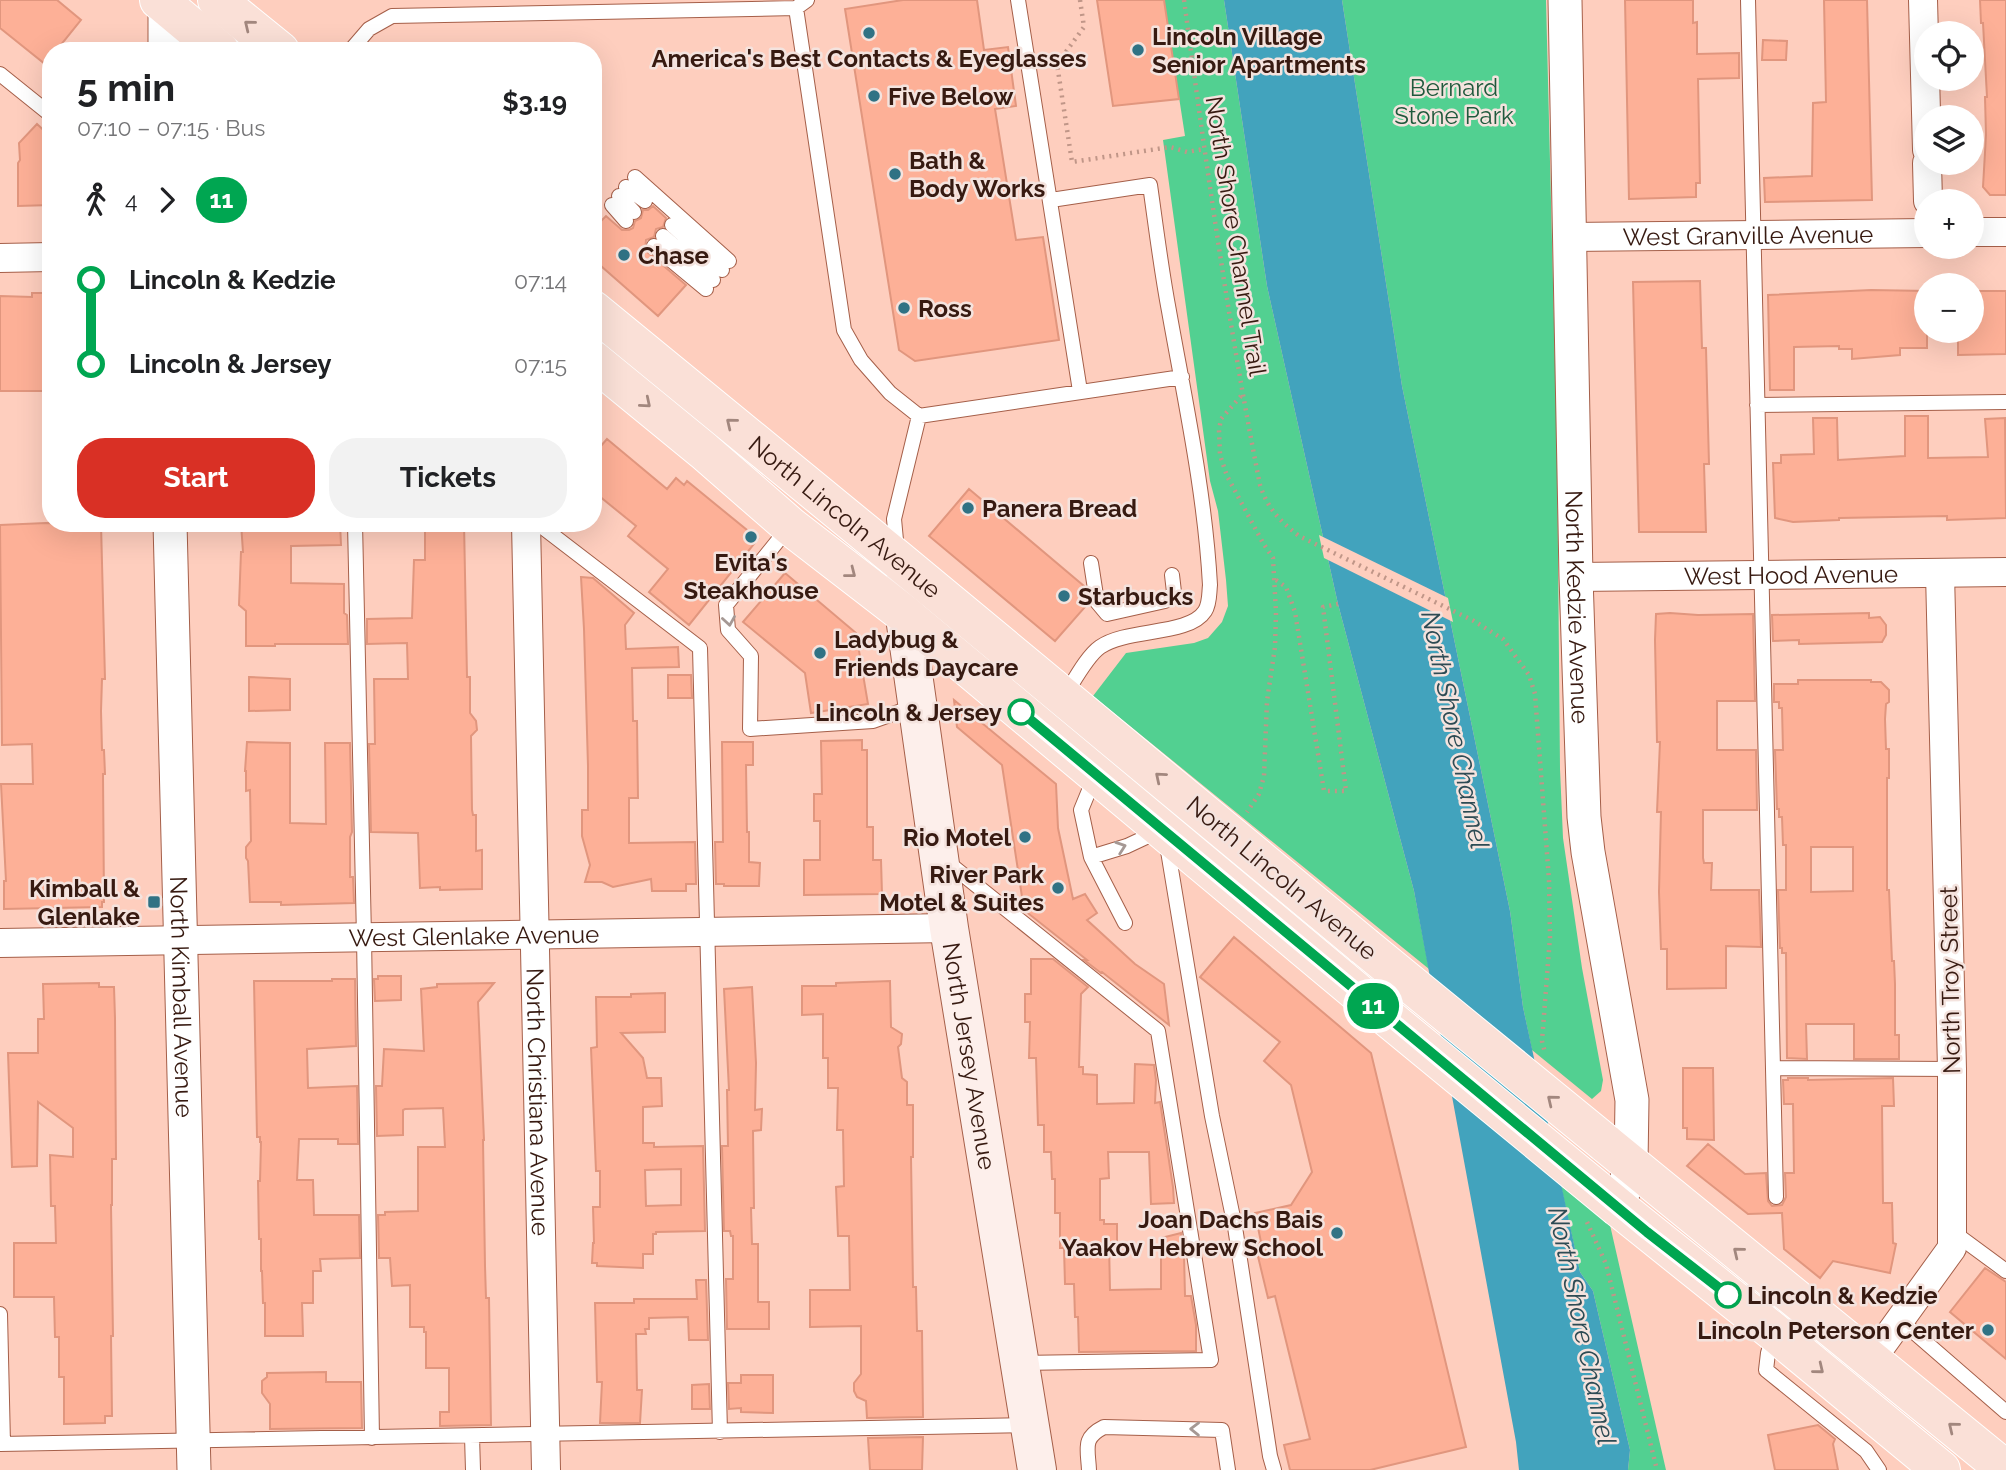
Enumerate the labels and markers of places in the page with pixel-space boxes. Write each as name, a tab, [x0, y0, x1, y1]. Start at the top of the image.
place label: Lincoln Village Senior Apartments	[1152, 22, 1366, 79]
marker: America's Best Contacts & Eyeglasses	[861, 25, 877, 41]
marker: Lincoln Village Senior Apartments	[1130, 42, 1146, 58]
place label: America's Best Contacts & Eyeglasses	[651, 44, 1087, 73]
place label: Five Below	[888, 82, 1014, 111]
marker: Five Below	[866, 88, 882, 104]
place label: Bath & Body Works	[909, 146, 1046, 203]
marker: Bath & Body Works	[887, 166, 903, 182]
place label: Chase	[638, 241, 709, 270]
marker: Chase	[616, 247, 632, 263]
place label: Ross	[918, 294, 972, 323]
marker: Ross	[896, 300, 912, 316]
place label: Panera Bread	[982, 494, 1137, 523]
marker: Panera Bread	[960, 500, 976, 516]
marker: Evita's Steakhouse	[743, 529, 759, 545]
place label: Evita's Steakhouse	[683, 548, 819, 605]
place label: Starbucks	[1078, 582, 1194, 611]
marker: Starbucks	[1056, 588, 1072, 604]
place label: Ladybug & Friends Daycare	[834, 625, 1018, 682]
marker: Ladybug & Friends Daycare	[812, 645, 828, 661]
place label: Lincoln & Jersey	[815, 698, 1002, 727]
marker: Lincoln & Jersey	[1008, 699, 1034, 725]
place label: Rio Motel	[903, 823, 1011, 852]
marker: Rio Motel	[1017, 829, 1033, 845]
place label: River Park Motel & Suites	[879, 860, 1045, 917]
place label: Kimball & Glenlake	[29, 874, 141, 931]
marker: River Park Motel & Suites	[1050, 880, 1066, 896]
marker: Kimball & Glenlake	[146, 894, 162, 910]
place label: Joan Dachs Bais Yaakov Hebrew School	[1061, 1205, 1323, 1262]
marker: Joan Dachs Bais Yaakov Hebrew School	[1329, 1225, 1345, 1241]
place label: Lincoln & Kedzie	[1747, 1281, 1938, 1310]
marker: Lincoln & Kedzie	[1715, 1282, 1741, 1308]
place label: Lincoln Peterson Center	[1697, 1316, 1974, 1345]
marker: Lincoln Peterson Center	[1980, 1322, 1996, 1338]

